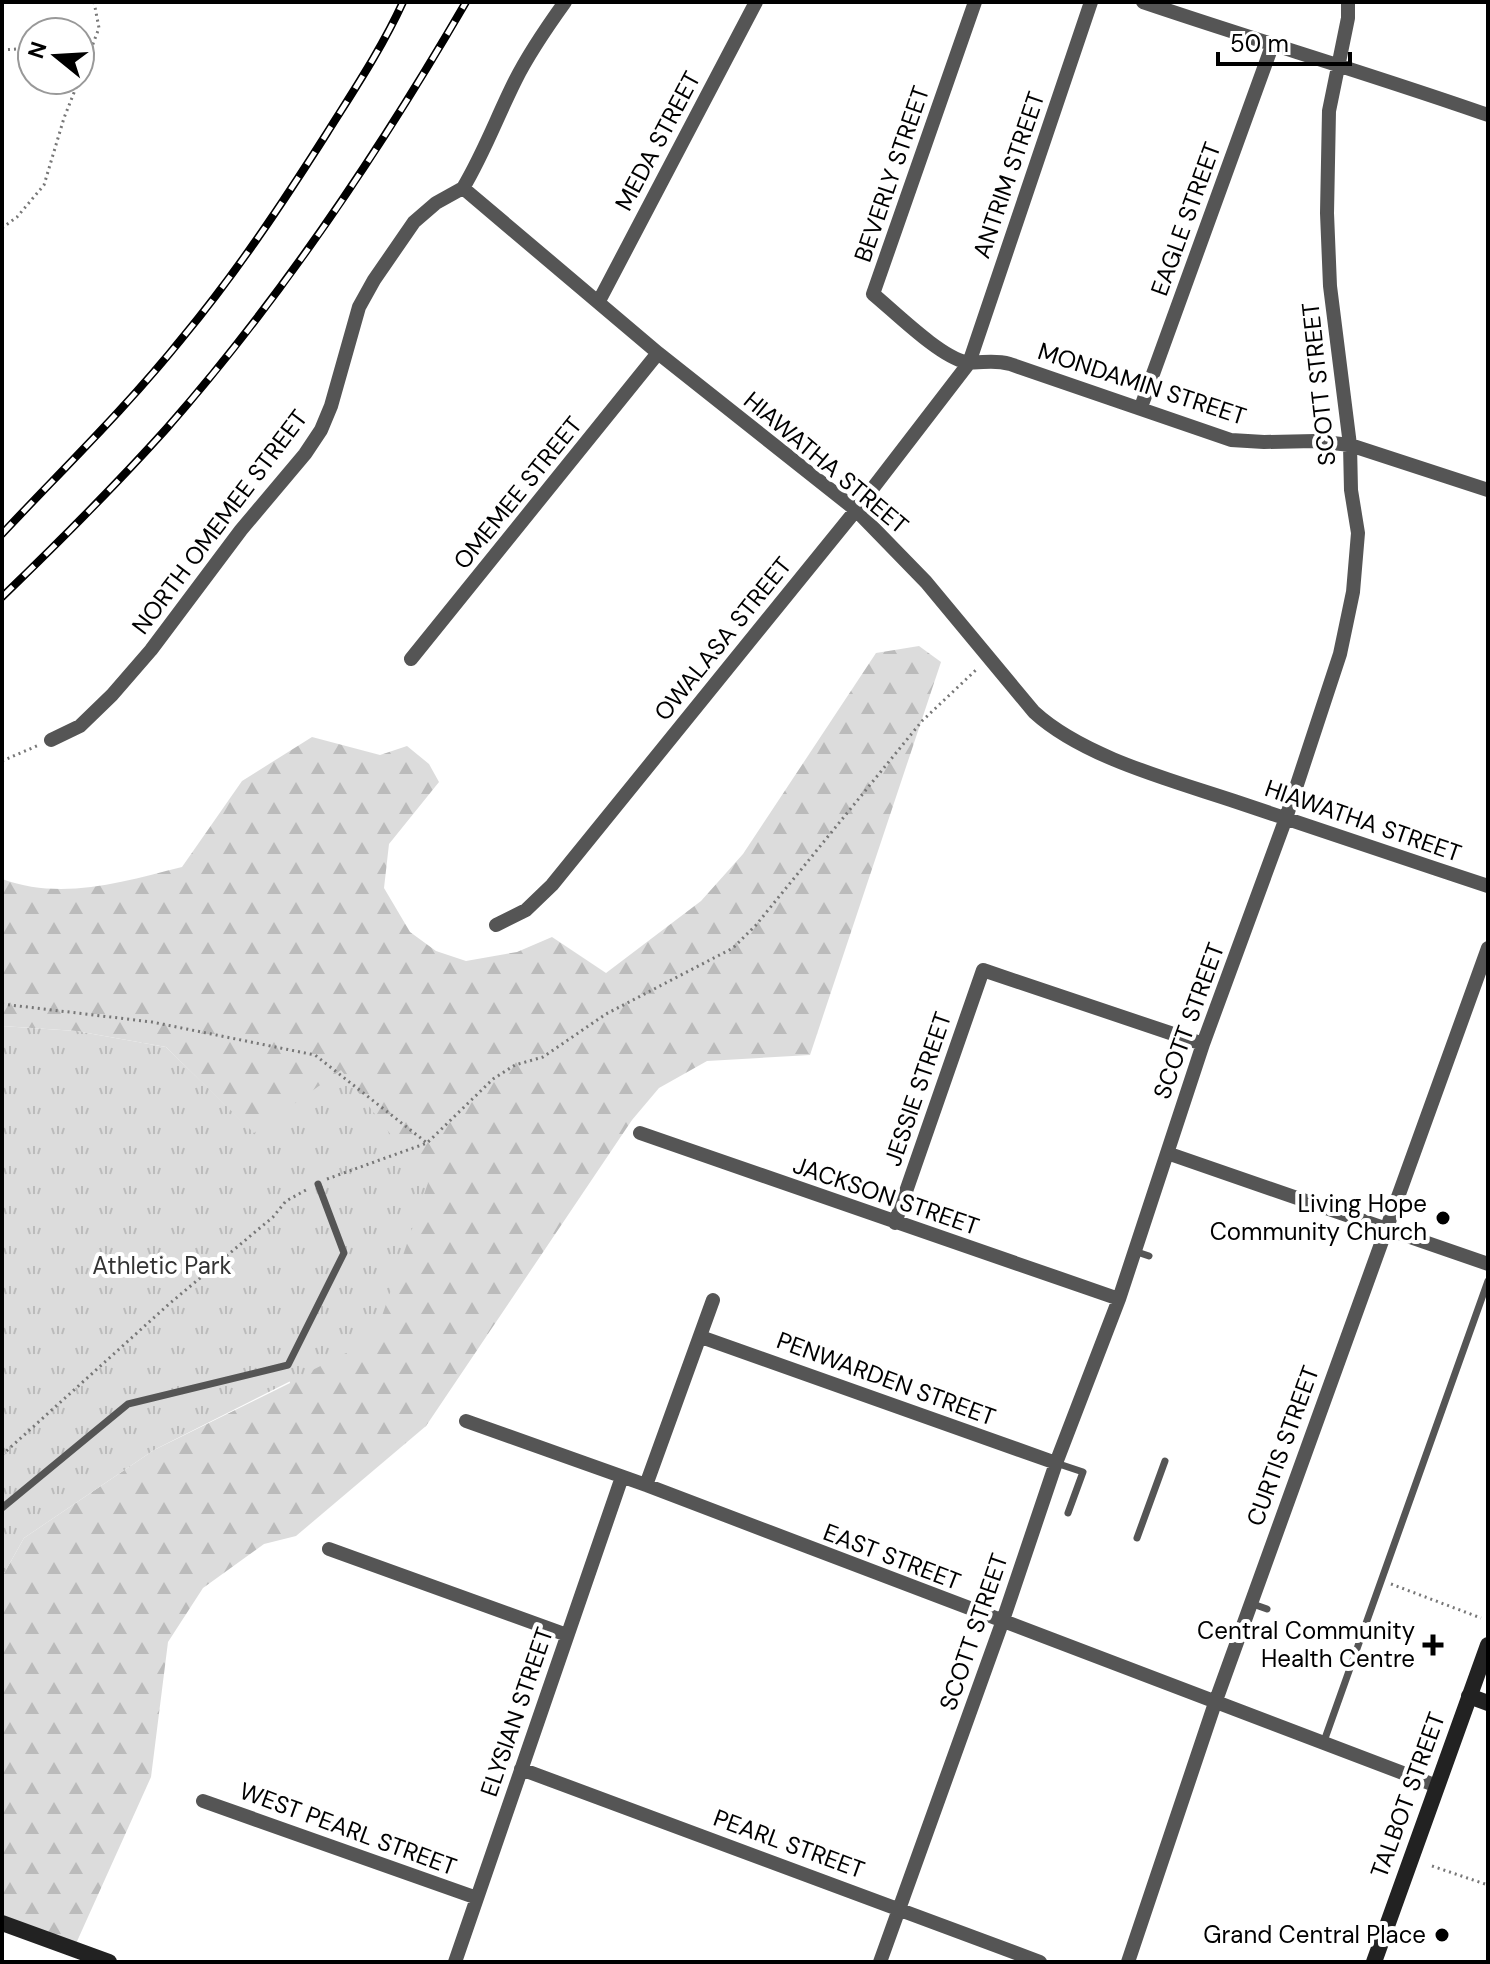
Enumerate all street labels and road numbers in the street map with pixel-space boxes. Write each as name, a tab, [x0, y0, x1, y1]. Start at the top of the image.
street label: MEDA STREET	[608, 66, 707, 216]
street label: BEVERLY STREET	[847, 82, 936, 266]
street label: ANTRIM STREET	[966, 87, 1052, 262]
street label: EAGLE STREET	[1143, 138, 1228, 300]
street label: SCOTT STREET	[1295, 301, 1342, 467]
street label: MONDAMIN STREET	[1034, 335, 1250, 432]
street label: HIAWATHA STREET	[738, 385, 915, 541]
street label: NORTH OMEMEE STREET	[125, 403, 314, 640]
street label: OMEMEE STREET	[446, 410, 589, 575]
street label: OWALASA STREET	[647, 550, 798, 727]
street label: HIAWATHA STREET	[1261, 772, 1465, 869]
street label: SCOTT STREET	[1146, 938, 1231, 1103]
street label: JESSIE STREET	[877, 1008, 958, 1170]
street label: JACKSON STREET	[789, 1149, 983, 1242]
street label: PENWARDEN STREET	[772, 1325, 1000, 1433]
street label: CURTIS STREET	[1239, 1361, 1326, 1530]
street label: EAST STREET	[819, 1516, 965, 1597]
street label: SCOTT STREET	[932, 1549, 1015, 1714]
street label: ELYSIAN STREET	[473, 1623, 560, 1801]
street label: TALBOT STREET	[1363, 1708, 1452, 1882]
street label: WEST PEARL STREET	[235, 1775, 461, 1882]
street label: PEARL STREET	[709, 1802, 869, 1885]

